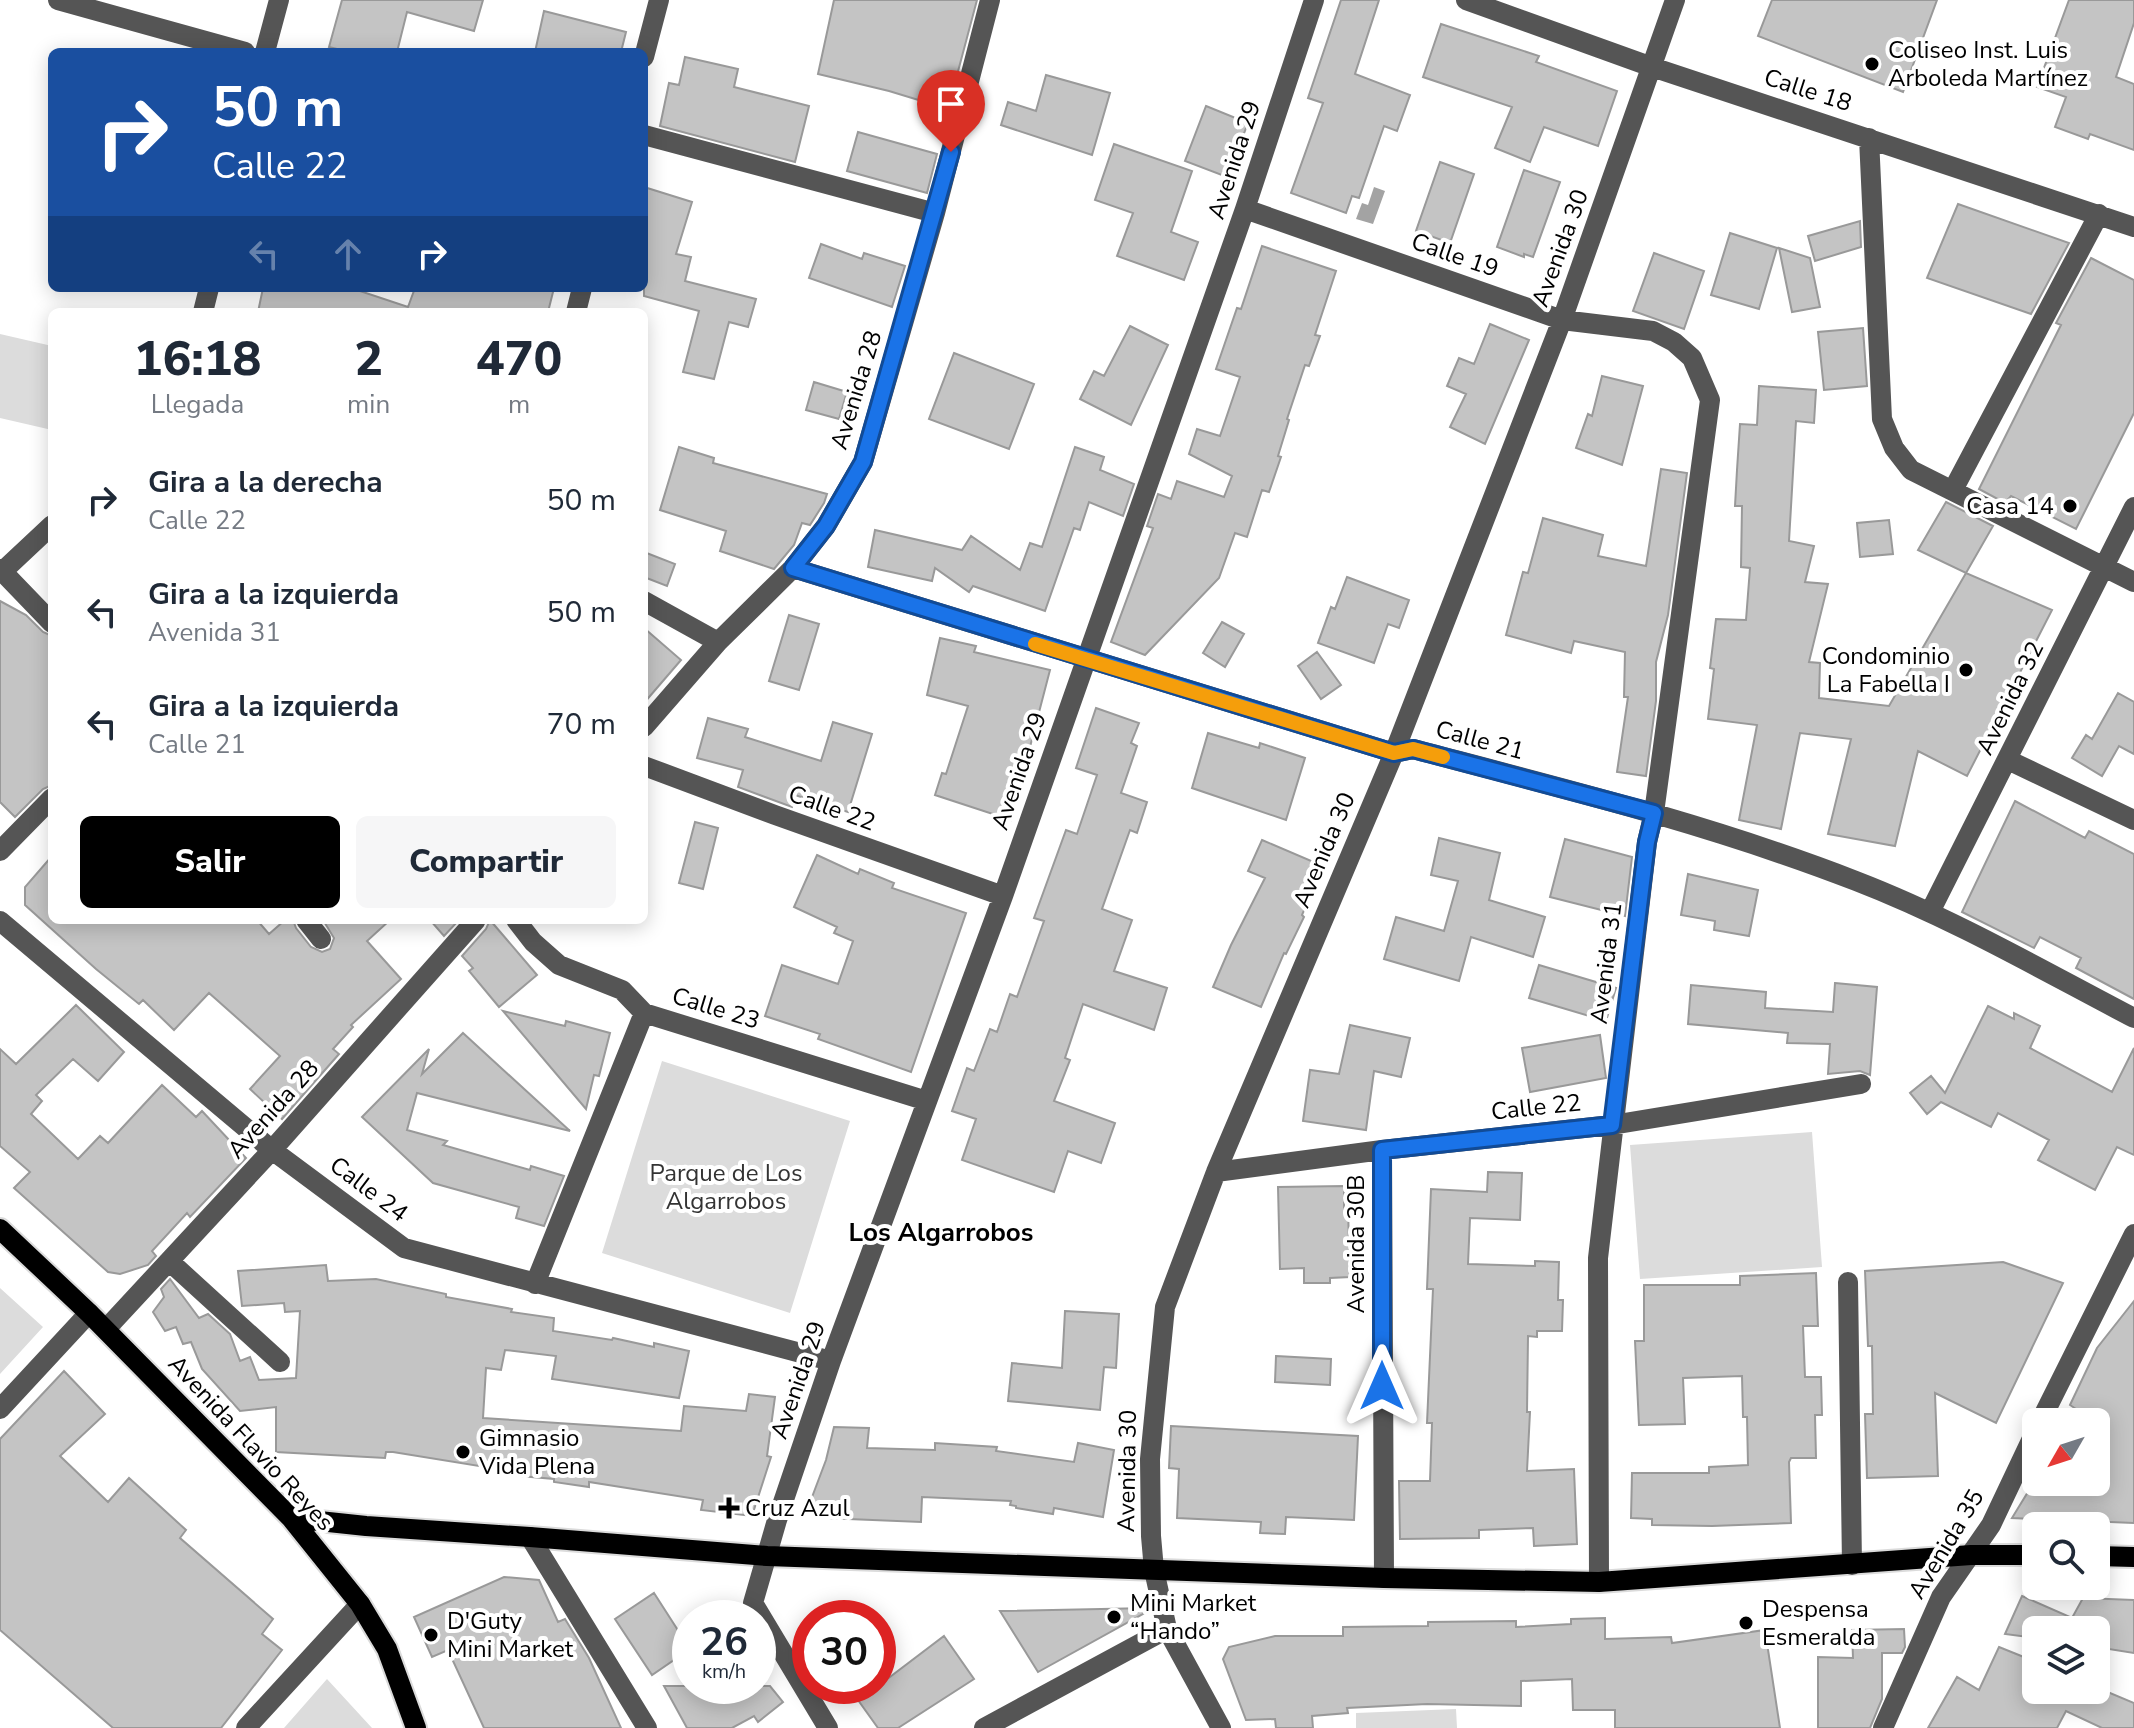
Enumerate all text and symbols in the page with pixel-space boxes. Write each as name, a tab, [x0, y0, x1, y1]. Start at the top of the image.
place label: Coliseo Inst. Luis Arboleda Martínez	[1888, 34, 2088, 94]
marker: Coliseo Inst. Luis Arboleda Martínez	[1863, 55, 1881, 73]
street label: Calle 18	[1760, 61, 1856, 119]
text: 50 m	[212, 69, 343, 146]
pin	[917, 70, 985, 152]
icon: right	[80, 80, 184, 184]
icon: arrive	[929, 82, 973, 126]
street label: Avenida 29	[1200, 97, 1268, 223]
text: Calle 22	[212, 142, 347, 191]
street label: Avenida 30	[1524, 185, 1596, 311]
street label: Calle 19	[1407, 225, 1503, 285]
icon: left	[242, 232, 286, 276]
icon: ahead	[326, 232, 370, 276]
icon: right	[410, 232, 454, 276]
text: 16:18	[134, 326, 261, 392]
text: 2	[354, 326, 383, 392]
text: 470	[476, 326, 562, 392]
street label: Avenida 28	[823, 327, 889, 453]
text: Llegada	[151, 387, 244, 422]
text: min	[347, 387, 390, 422]
text: m	[508, 387, 530, 422]
text: Gira a la derecha	[148, 462, 383, 503]
icon: right	[80, 478, 124, 522]
text: 50 m	[547, 480, 616, 521]
place label: Casa 14	[1966, 490, 2054, 522]
marker: Casa 14	[2061, 497, 2079, 515]
text: Calle 22	[148, 503, 246, 538]
text: Gira a la izquierda	[148, 574, 399, 615]
icon: left	[80, 590, 124, 634]
text: 50 m	[547, 592, 616, 633]
text: Avenida 31	[148, 615, 281, 650]
street label: Avenida 32	[1969, 636, 2051, 760]
place label: Condominio La Fabella I	[1822, 640, 1950, 700]
marker: Condominio La Fabella I	[1957, 661, 1975, 679]
text: Gira a la izquierda	[148, 686, 399, 727]
icon: left	[80, 702, 124, 746]
text: 70 m	[547, 704, 616, 745]
street label: Avenida 29	[984, 708, 1054, 834]
street label: Calle 21	[1432, 713, 1528, 767]
text: Calle 21	[148, 727, 246, 762]
street label: Calle 22	[784, 778, 880, 838]
street label: Avenida 30	[1285, 787, 1363, 913]
button: Salir	[80, 816, 340, 908]
button: Compartir	[356, 816, 616, 908]
street label: Avenida 31	[1583, 900, 1629, 1026]
street label: Calle 23	[668, 979, 764, 1037]
street label: Avenida 28	[220, 1053, 326, 1165]
street label: Calle 22	[1489, 1086, 1583, 1128]
street label: Calle 24	[323, 1149, 415, 1229]
park label: Parque de Los Algarrobos	[650, 1157, 802, 1217]
street label: Avenida 30B	[1340, 1175, 1372, 1313]
district label: Los Algarrobos	[848, 1215, 1034, 1250]
street label: Avenida 29	[763, 1317, 833, 1443]
position arrow	[1340, 1344, 1424, 1428]
street label: Avenida Flavio Reyes	[161, 1348, 341, 1538]
north arrow	[2022, 1408, 2110, 1496]
map controls	[2022, 1408, 2110, 1704]
street label: Avenida 30	[1110, 1409, 1144, 1533]
place label: Gimnasio Vida Plena	[478, 1422, 595, 1482]
marker: Gimnasio Vida Plena	[454, 1443, 472, 1461]
street label: Avenida 35	[1901, 1483, 1991, 1605]
place label: Cruz Azul	[745, 1492, 850, 1524]
marker: Cruz Azul	[720, 1499, 738, 1517]
button: search	[2022, 1512, 2110, 1600]
place label: Mini Market “Hando”	[1130, 1587, 1257, 1647]
place label: Despensa Esmeralda	[1762, 1593, 1876, 1653]
speed limit sign: 30	[792, 1600, 896, 1704]
place label: D'Guty Mini Market	[447, 1605, 574, 1665]
marker: Mini Market “Hando”	[1105, 1608, 1123, 1626]
marker: Despensa Esmeralda	[1737, 1614, 1755, 1632]
text: 26	[700, 1615, 748, 1669]
button: layers	[2022, 1616, 2110, 1704]
marker: D'Guty Mini Market	[422, 1626, 440, 1644]
text: km/h	[702, 1658, 746, 1685]

